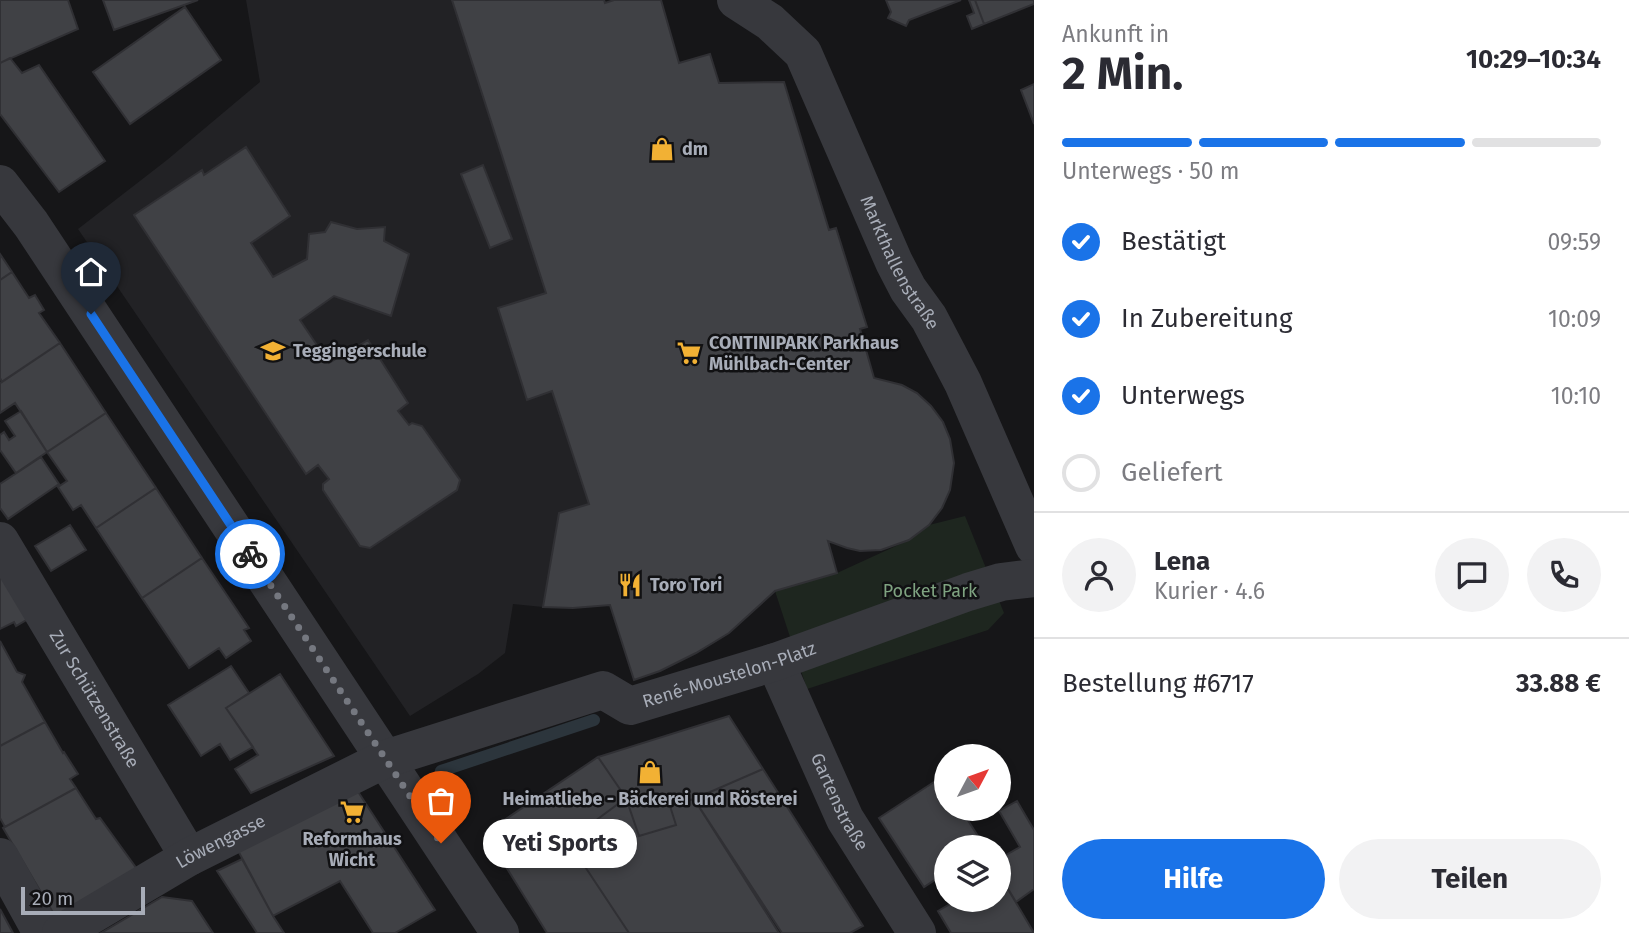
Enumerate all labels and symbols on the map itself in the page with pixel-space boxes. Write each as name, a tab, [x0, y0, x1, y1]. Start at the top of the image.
shop icon: dm	[648, 135, 676, 163]
place label: dm	[682, 138, 708, 160]
street label: Markthallenstraße	[855, 192, 944, 333]
pin	[61, 242, 121, 314]
place label: CONTINIPARK Parkhaus Mühlbach-Center	[709, 332, 899, 375]
school or university icon: Teggingerschule	[259, 337, 287, 365]
supermarket icon: CONTINIPARK Parkhaus Mühlbach-Center	[675, 339, 703, 367]
place label: Teggingerschule	[293, 340, 427, 362]
courier	[215, 519, 285, 589]
restaurant icon: Toro Tori	[616, 571, 644, 599]
place label: Toro Tori	[650, 574, 722, 596]
park label: Pocket Park	[883, 580, 978, 602]
street label: Zur Schützenstraße	[45, 626, 144, 772]
street label: René-Moustelon-Platz	[640, 637, 819, 713]
north arrow	[934, 744, 1012, 821]
street label: Gartenstraße	[806, 750, 873, 855]
shop icon: Heimatliebe - Bäckerei und Rösterei	[636, 758, 664, 786]
pin	[411, 771, 471, 843]
place label: Heimatliebe - Bäckerei und Rösterei	[503, 788, 797, 810]
supermarket icon: Reformhaus Wicht	[338, 798, 366, 826]
street label: Löwengasse	[172, 810, 269, 873]
callout: Yeti Sports	[483, 818, 637, 868]
place label: Reformhaus Wicht	[302, 828, 402, 871]
scale bar	[21, 884, 145, 916]

